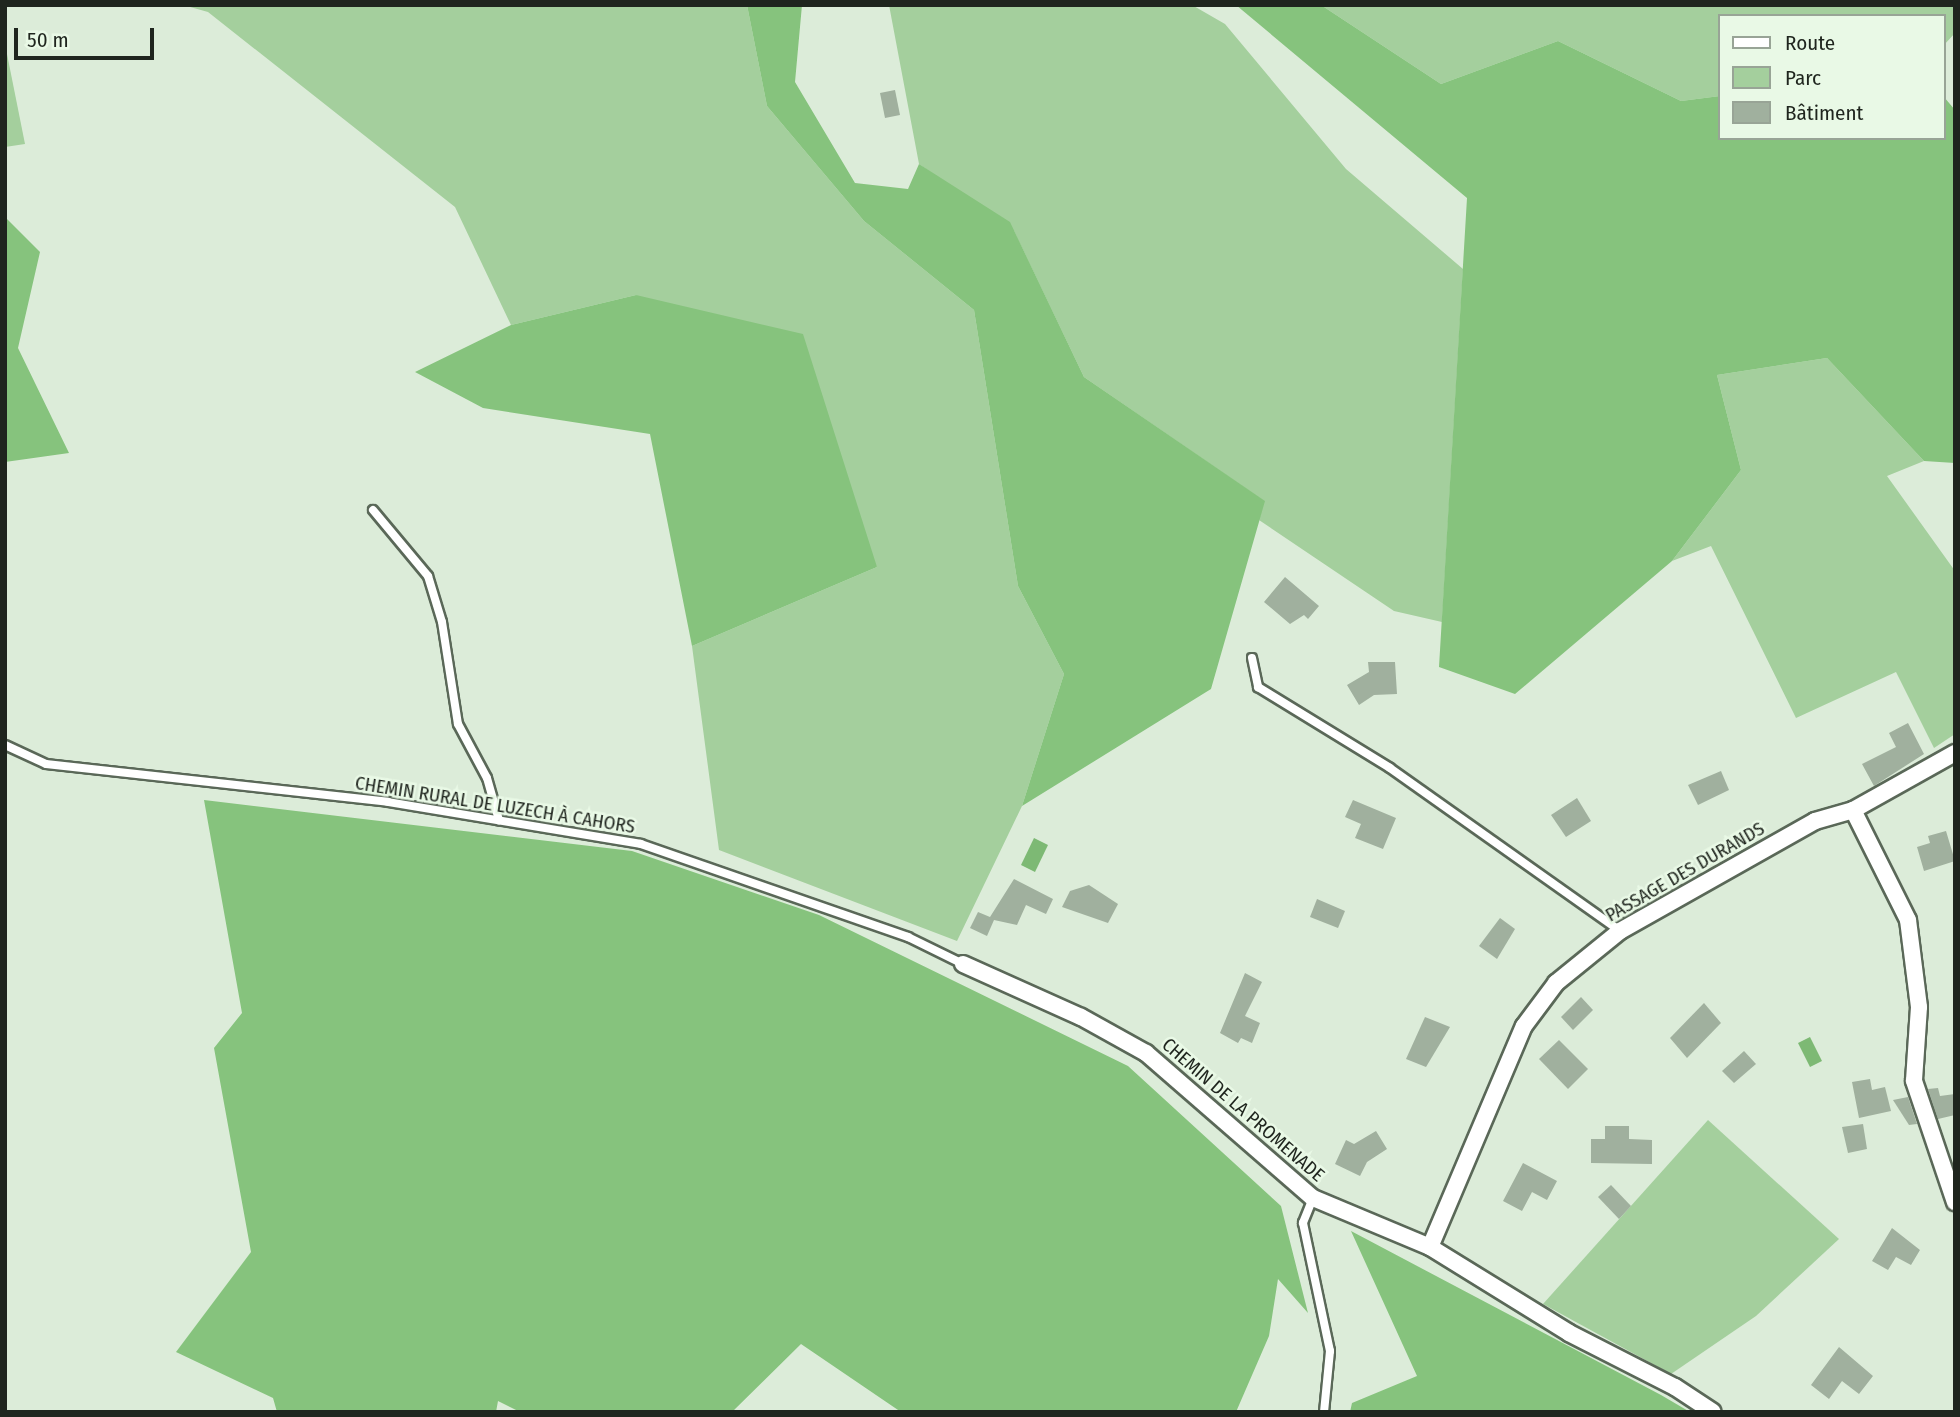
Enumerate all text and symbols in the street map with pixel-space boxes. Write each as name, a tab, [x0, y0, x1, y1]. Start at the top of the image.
scale bar	[18, 14, 158, 58]
legend	[1718, 14, 1946, 140]
text: 50 m	[27, 27, 69, 53]
text: Route	[1785, 30, 1835, 56]
text: Parc	[1785, 65, 1821, 91]
text: Bâtiment	[1785, 100, 1863, 126]
street label: CHEMIN RURAL DE LUZECH À CAHORS	[353, 772, 637, 838]
street label: PASSAGE DES DURANDS	[1602, 817, 1768, 927]
street label: CHEMIN DE LA PROMENADE	[1157, 1033, 1329, 1187]

